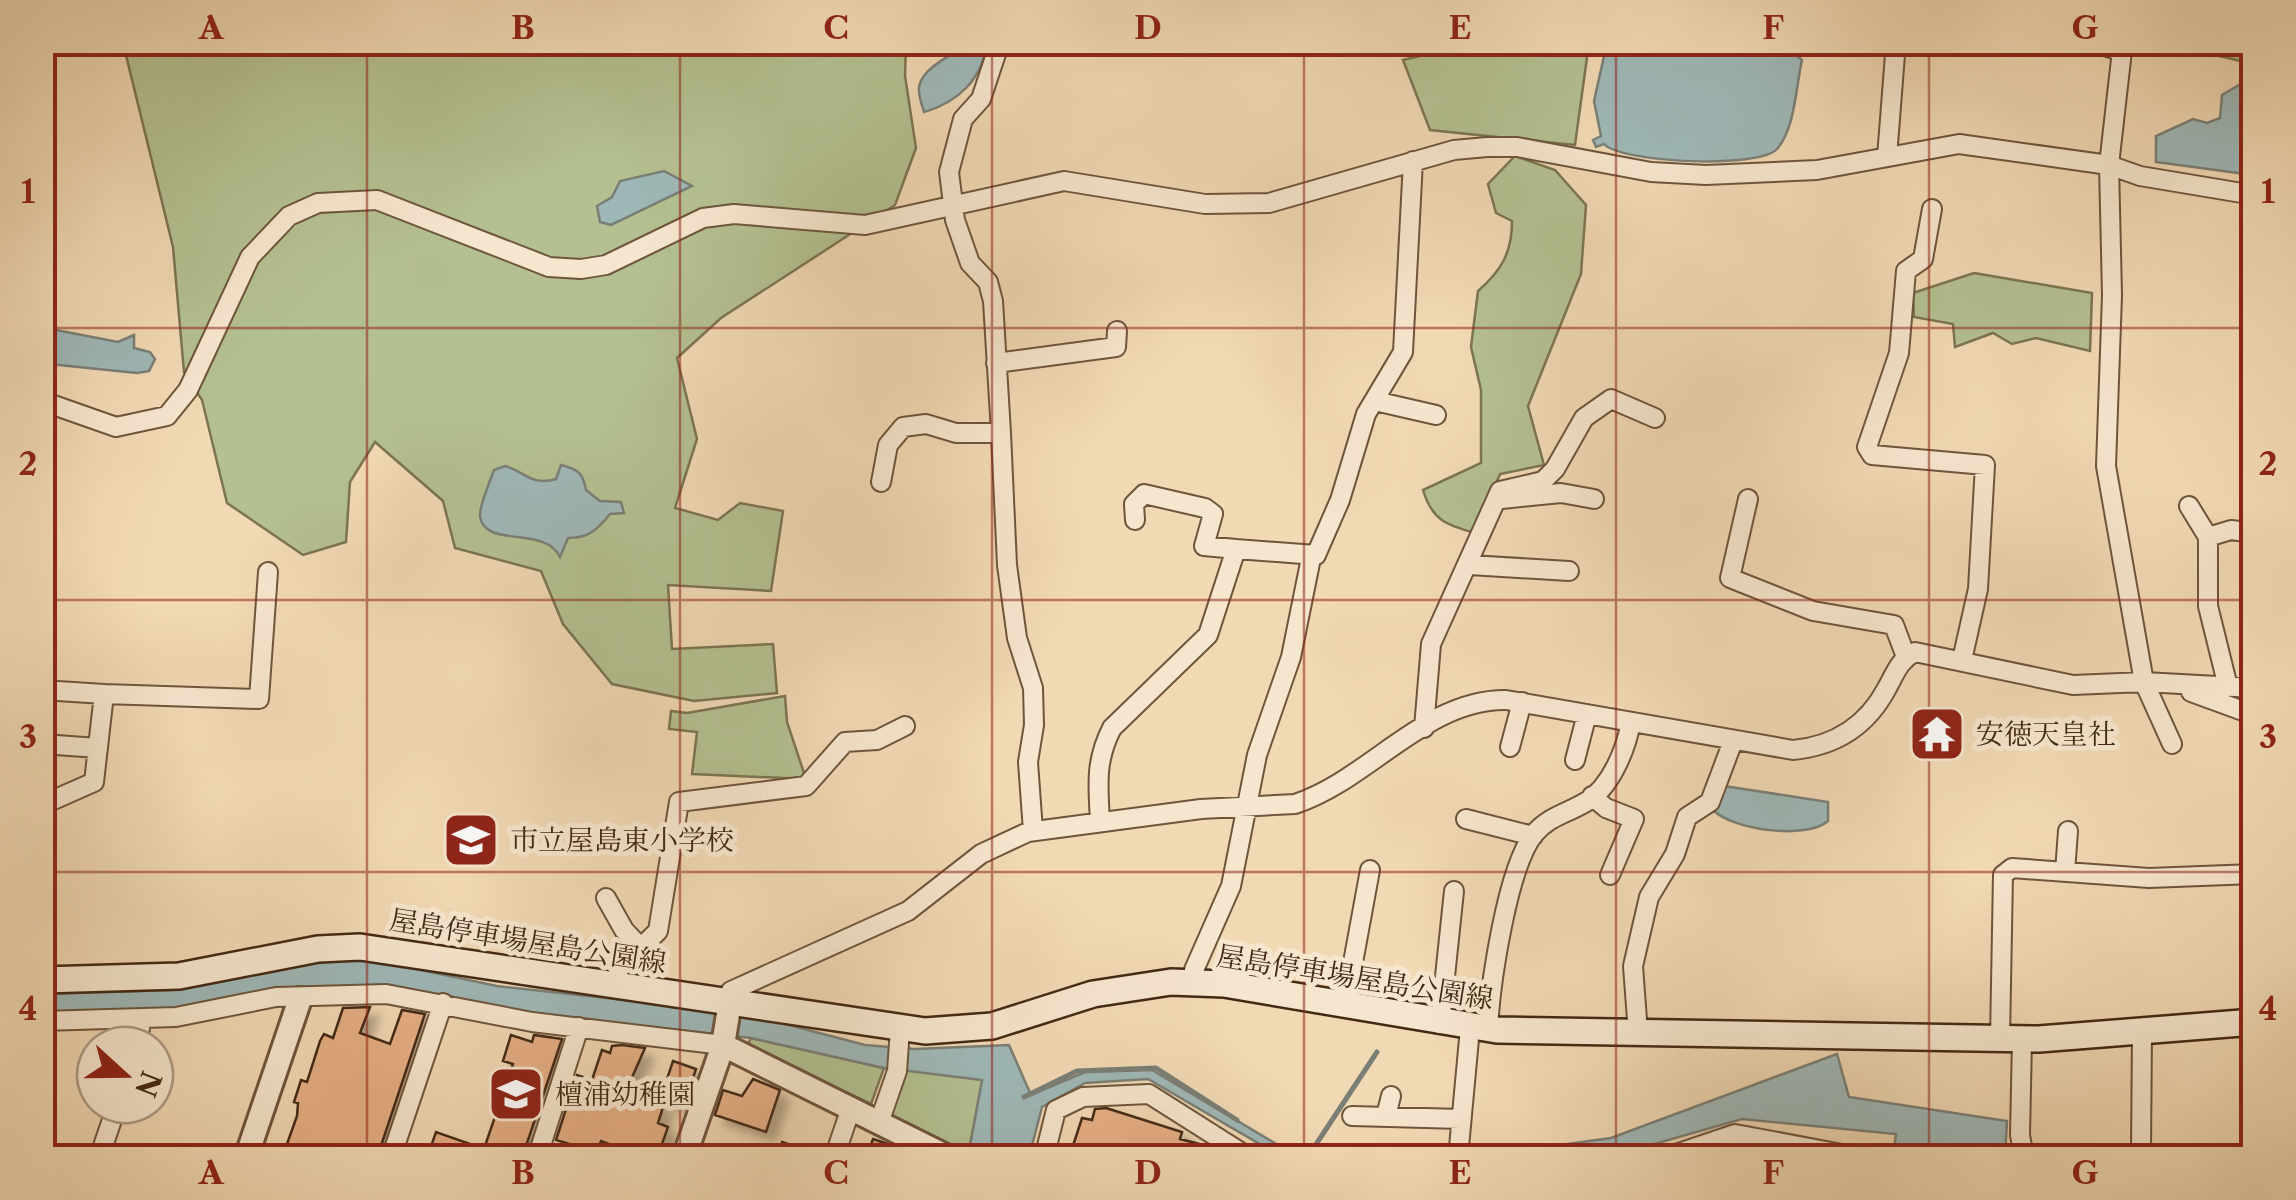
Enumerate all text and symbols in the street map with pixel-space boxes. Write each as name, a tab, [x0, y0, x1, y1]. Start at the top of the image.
text: A	[198, 8, 225, 47]
text: B	[511, 8, 535, 47]
text: C	[823, 8, 849, 47]
text: D	[1134, 8, 1162, 47]
text: E	[1448, 8, 1472, 47]
text: F	[1762, 8, 1784, 47]
text: G	[2071, 8, 2099, 47]
text: 1	[21, 172, 36, 211]
text: 1	[2261, 172, 2276, 211]
text: 2	[19, 444, 37, 483]
text: 2	[2259, 444, 2277, 483]
temple icon: 安徳天皇社	[1907, 704, 1967, 764]
text: 3	[19, 717, 37, 756]
place label: 安徳天皇社	[1976, 717, 2116, 751]
text: 3	[2259, 717, 2277, 756]
school or university icon: 市立屋島東小学校	[441, 810, 501, 870]
place label: 市立屋島東小学校	[510, 823, 734, 857]
street label: 屋島停車場屋島公園線	[387, 902, 669, 980]
street label: 屋島停車場屋島公園線	[1214, 938, 1496, 1016]
text: 4	[19, 989, 37, 1028]
text: 4	[2259, 989, 2277, 1028]
north arrow	[75, 1025, 175, 1125]
school or university icon: 檀浦幼稚園	[486, 1064, 546, 1124]
text: N	[128, 1067, 169, 1101]
place label: 檀浦幼稚園	[555, 1077, 695, 1111]
text: A	[198, 1153, 225, 1192]
text: B	[511, 1153, 535, 1192]
text: C	[823, 1153, 849, 1192]
text: D	[1134, 1153, 1162, 1192]
text: E	[1448, 1153, 1472, 1192]
text: F	[1762, 1153, 1784, 1192]
text: G	[2071, 1153, 2099, 1192]

